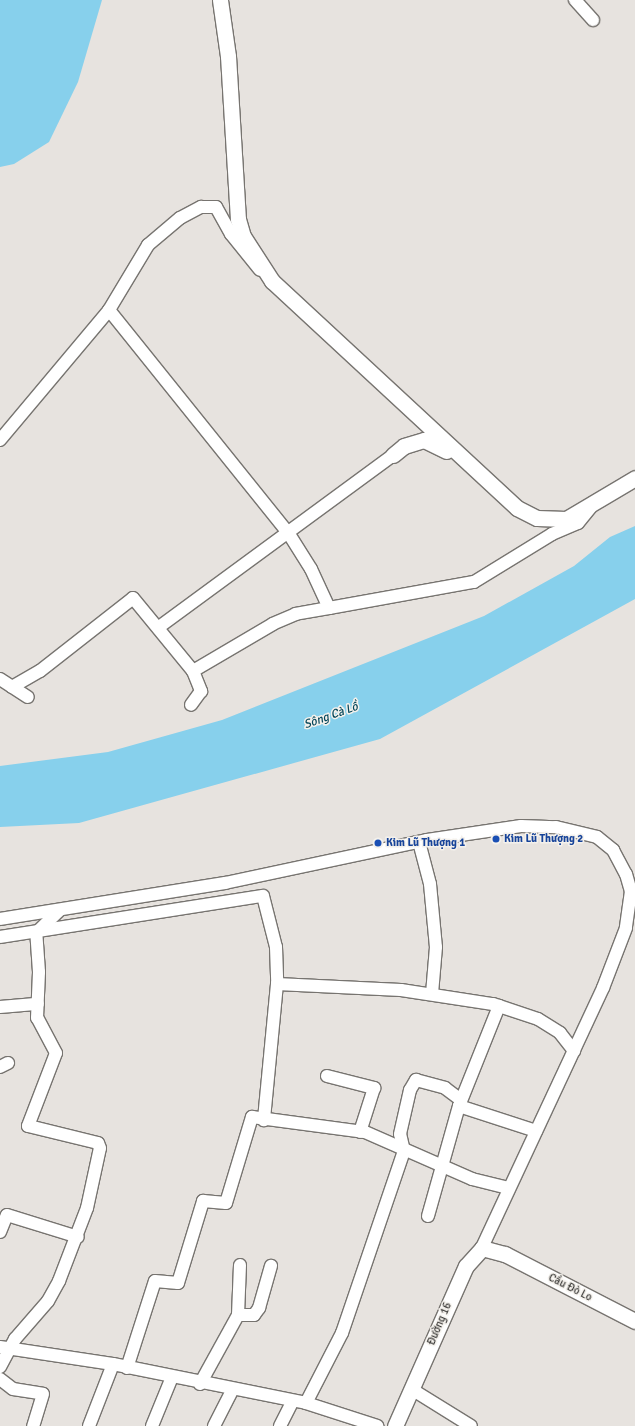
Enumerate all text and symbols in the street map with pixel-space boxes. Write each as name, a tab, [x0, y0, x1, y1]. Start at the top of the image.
water label: Sông Cà Lồ	[302, 700, 360, 732]
place label: Kim Lũ Thượng 2	[504, 832, 583, 846]
marker: Kim Lũ Thượng 2	[491, 834, 501, 844]
place label: Kim Lũ Thượng 1	[386, 836, 465, 850]
marker: Kim Lũ Thượng 1	[373, 838, 383, 848]
street label: Cầu Đò Lo	[546, 1271, 594, 1305]
street label: Đường 16	[425, 1301, 455, 1347]

